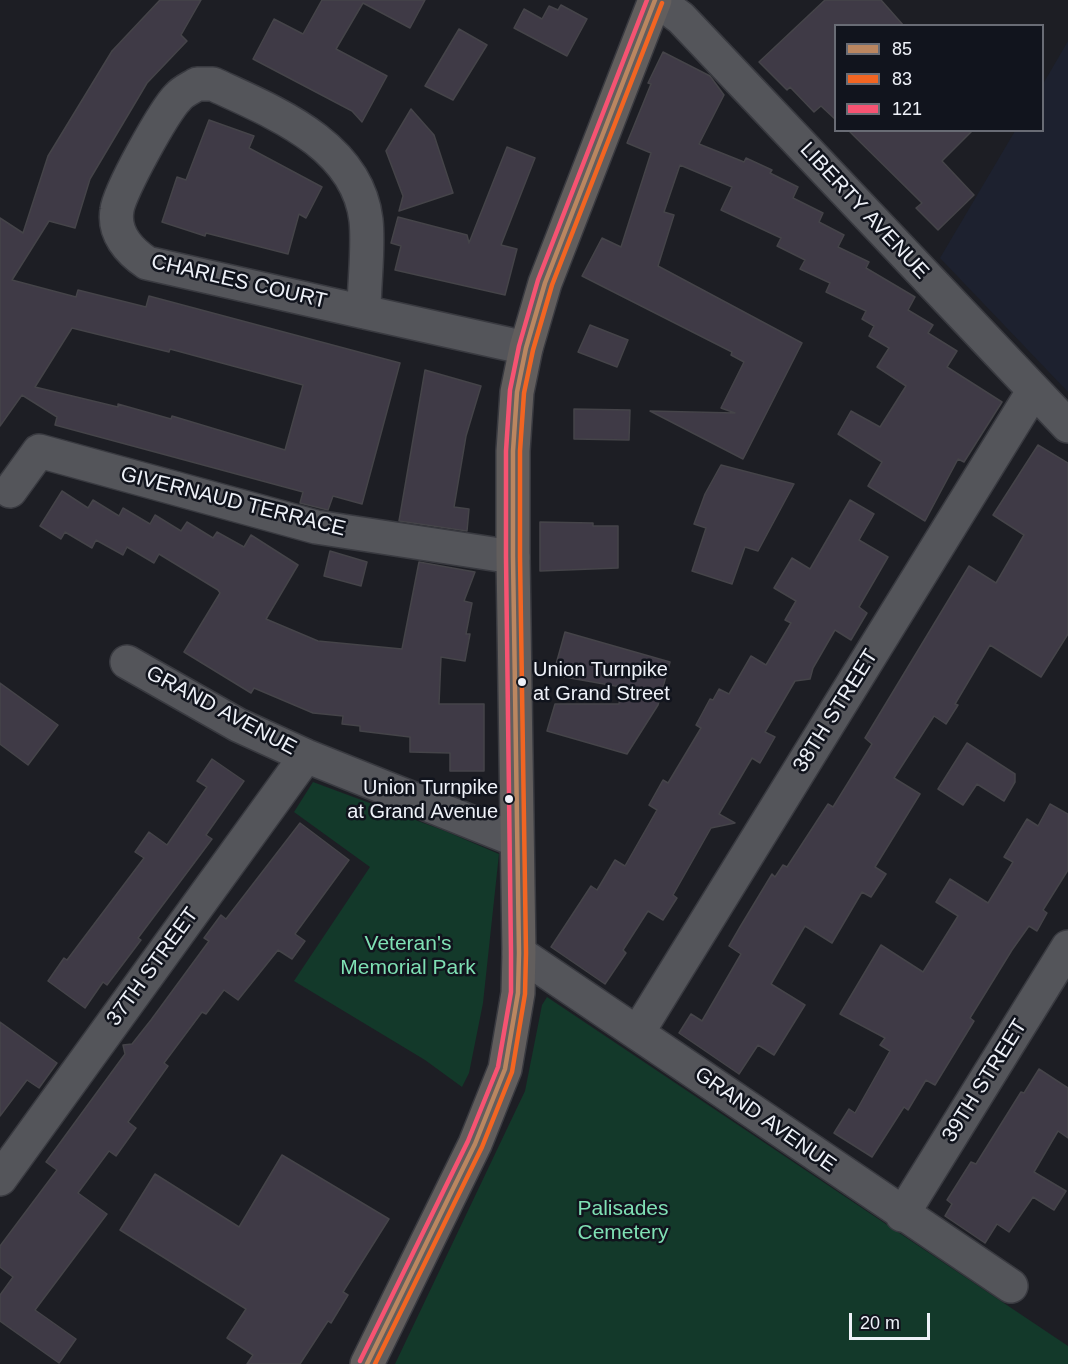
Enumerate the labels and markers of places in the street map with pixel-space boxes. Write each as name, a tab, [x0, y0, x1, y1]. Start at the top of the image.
place label: Union Turnpike at Grand Street	[533, 658, 670, 705]
marker: Union Turnpike at Grand Street	[516, 676, 528, 688]
place label: Union Turnpike at Grand Avenue	[347, 776, 498, 823]
marker: Union Turnpike at Grand Avenue	[503, 793, 515, 805]

